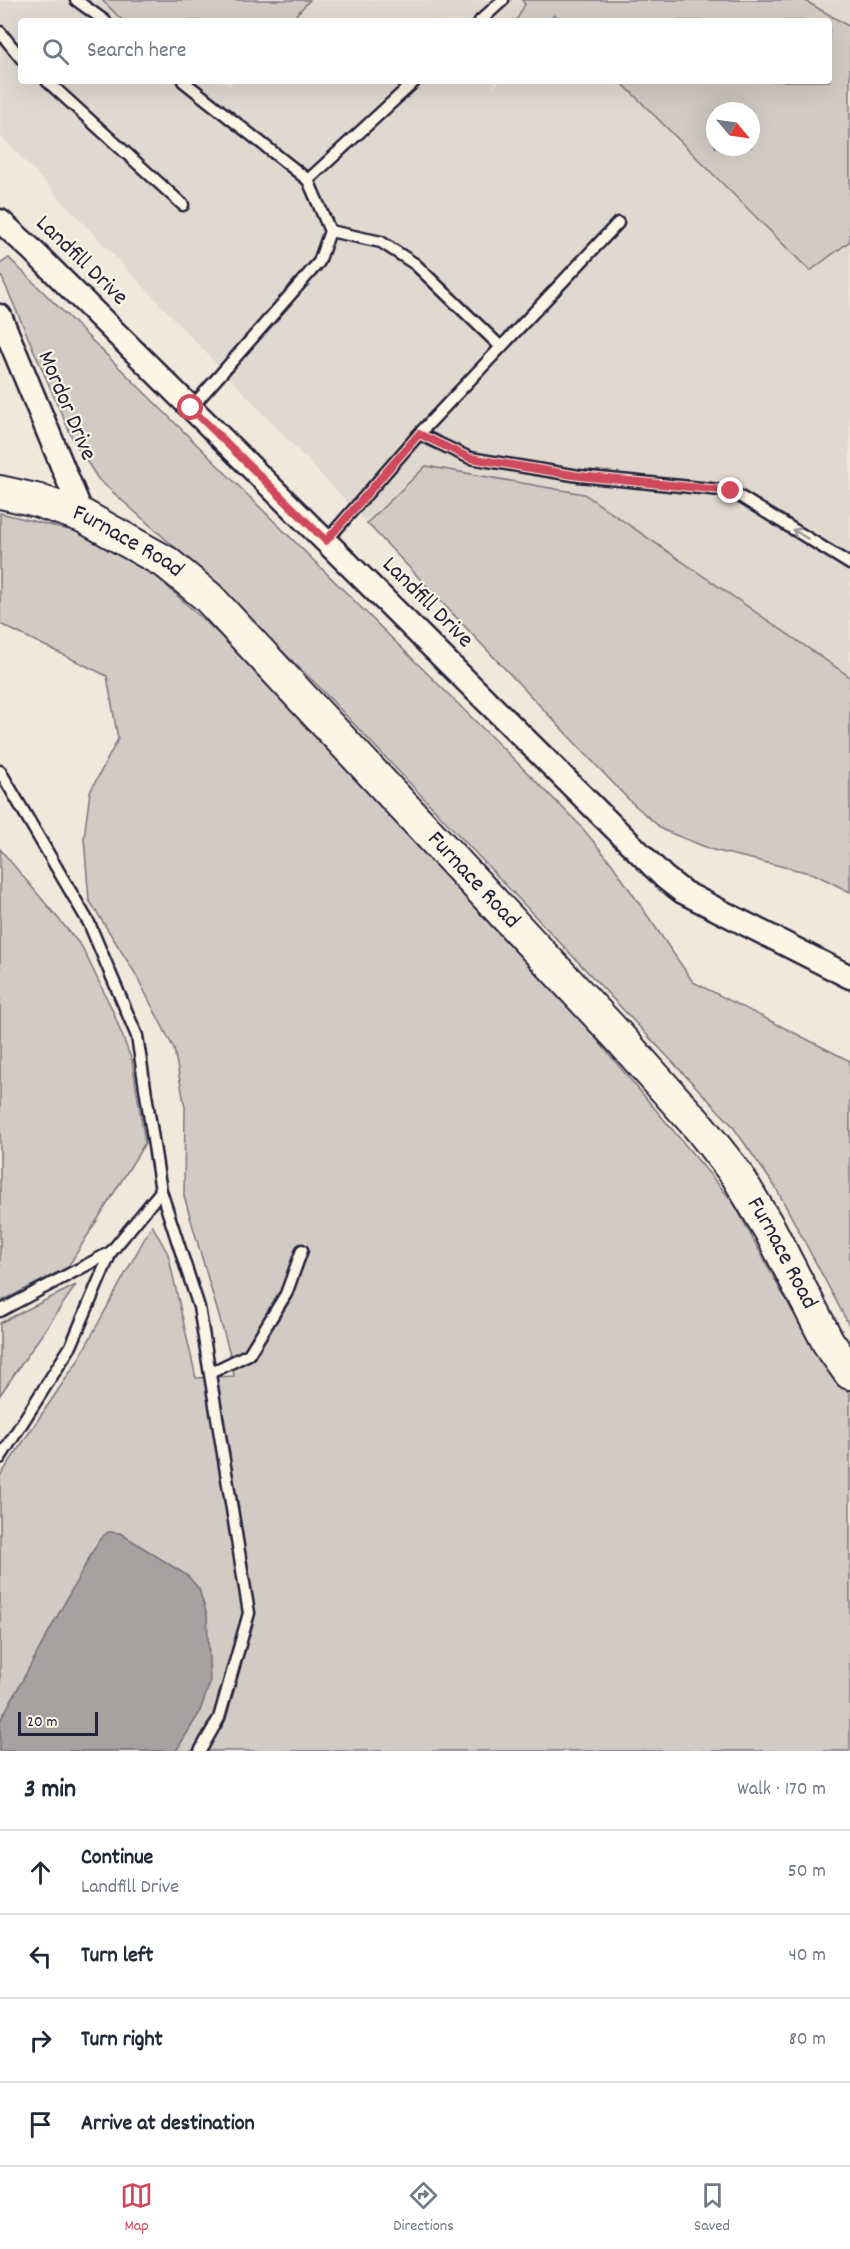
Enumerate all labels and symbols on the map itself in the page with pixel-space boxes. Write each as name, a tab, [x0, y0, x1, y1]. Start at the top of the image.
north arrow	[706, 102, 760, 156]
street label: Landfill Drive	[27, 208, 135, 314]
street label: Mordor Drive	[28, 346, 104, 466]
route start	[177, 394, 203, 420]
route end	[717, 477, 743, 503]
street label: Furnace Road	[68, 497, 191, 587]
one-way arrow	[792, 527, 809, 539]
street label: Landfill Drive	[373, 549, 481, 657]
street label: Furnace Road	[418, 824, 527, 937]
street label: Furnace Road	[737, 1191, 825, 1316]
scale bar	[18, 1709, 98, 1736]

